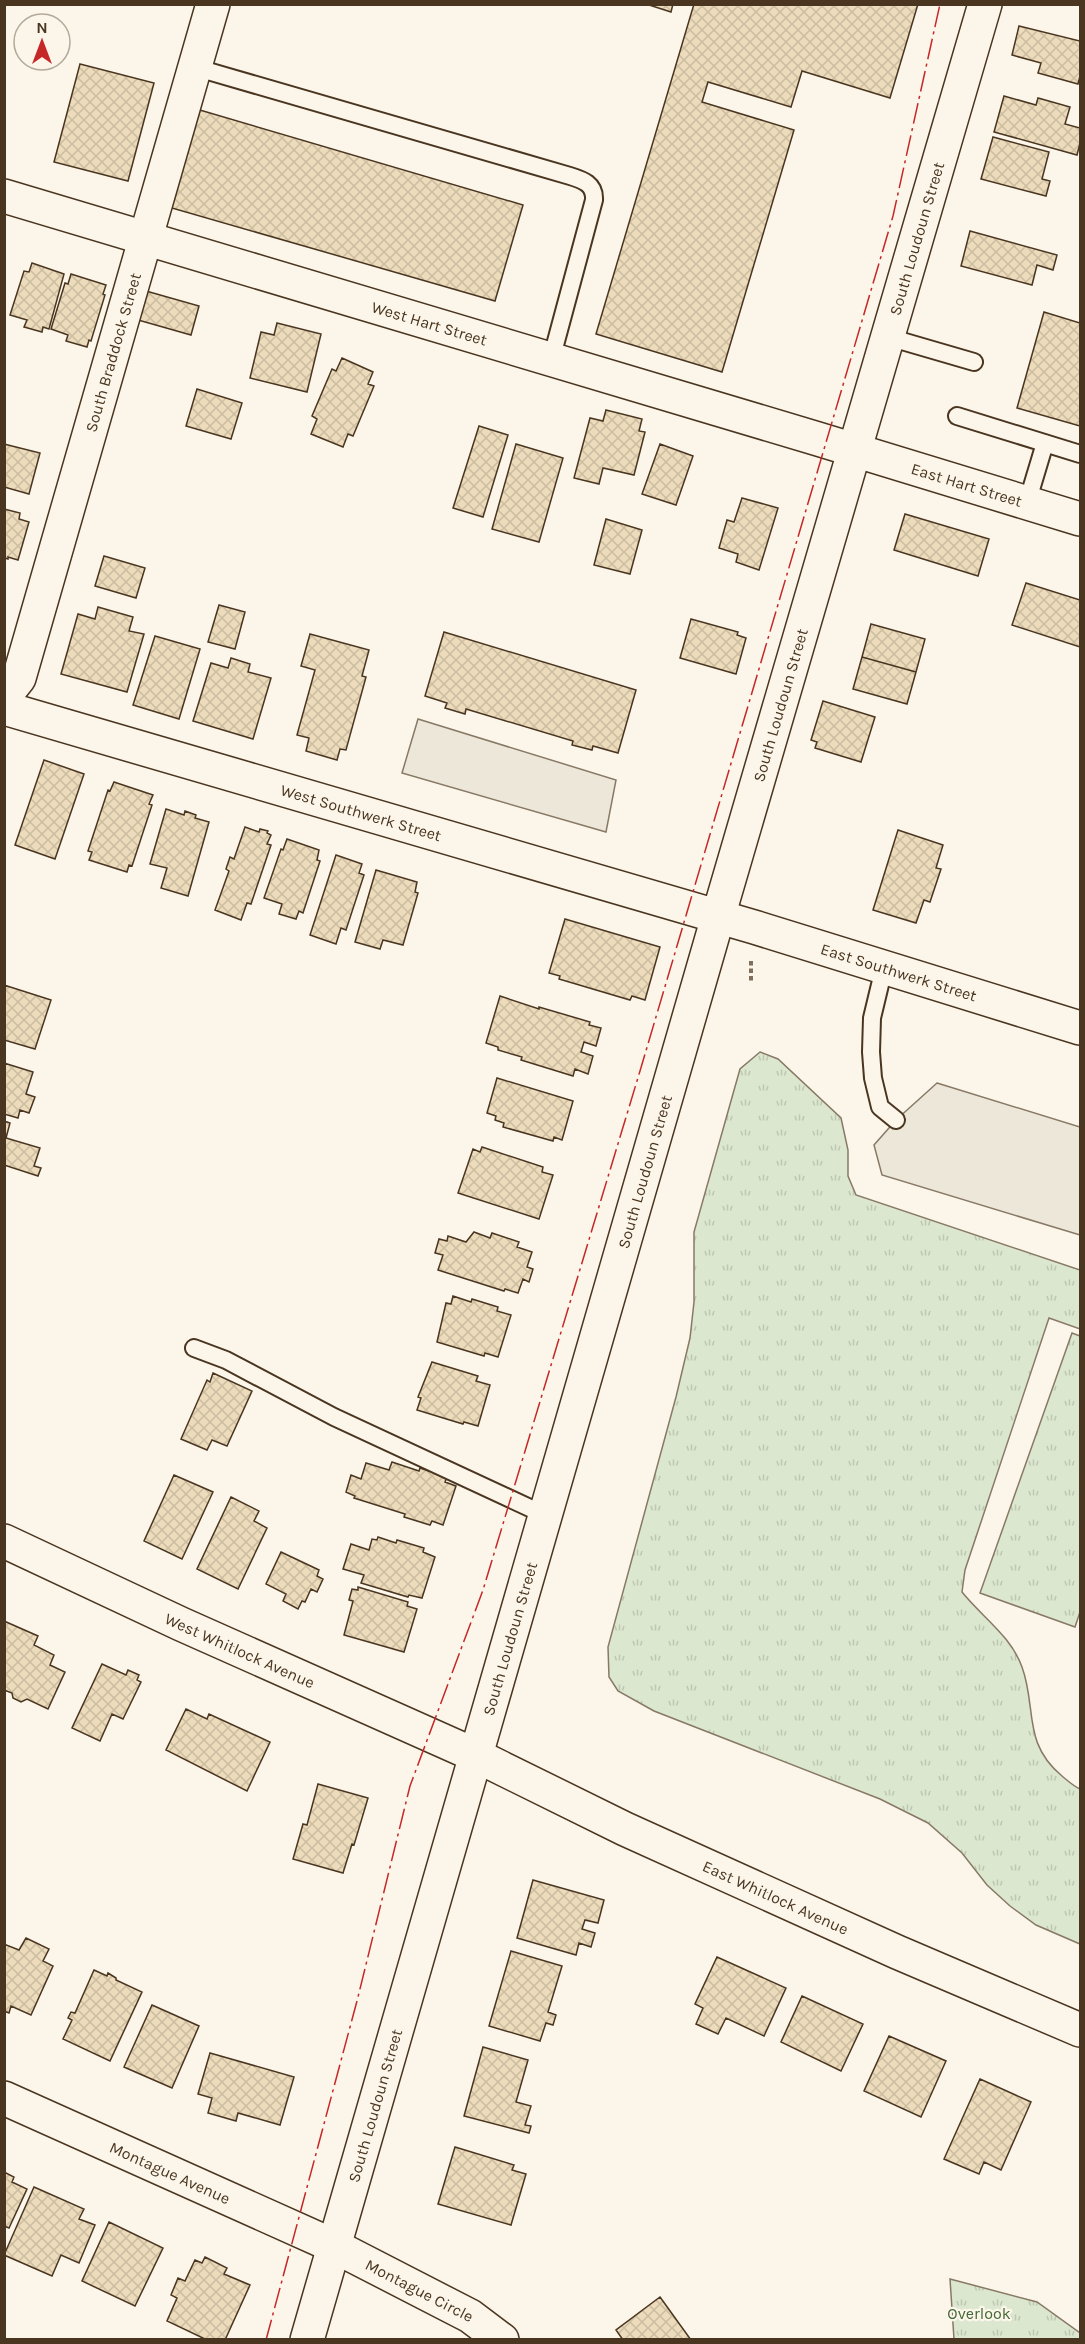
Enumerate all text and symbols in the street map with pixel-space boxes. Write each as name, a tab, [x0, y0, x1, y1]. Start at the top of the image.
north arrow	[12, 12, 72, 72]
text: N	[36, 18, 48, 37]
street label: South Loudoun Street	[885, 160, 948, 318]
street label: South Braddock Street	[81, 271, 145, 434]
street label: West Hart Street	[370, 297, 489, 349]
street label: East Hart Street	[909, 459, 1025, 510]
street label: South Loudoun Street	[749, 626, 811, 784]
street label: West Southwerk Street	[279, 780, 444, 845]
street label: East Southwerk Street	[819, 939, 979, 1005]
street label: South Loudoun Street	[613, 1093, 676, 1251]
street label: South Loudoun Street	[478, 1560, 541, 1718]
street label: West Whitlock Avenue	[162, 1608, 318, 1692]
street label: East Whitlock Avenue	[700, 1856, 852, 1938]
street label: South Loudoun Street	[344, 2027, 406, 2185]
street label: Montague Avenue	[107, 2137, 233, 2208]
street label: Montague Circle	[362, 2254, 477, 2326]
park label: Overlook	[947, 2304, 1011, 2323]

